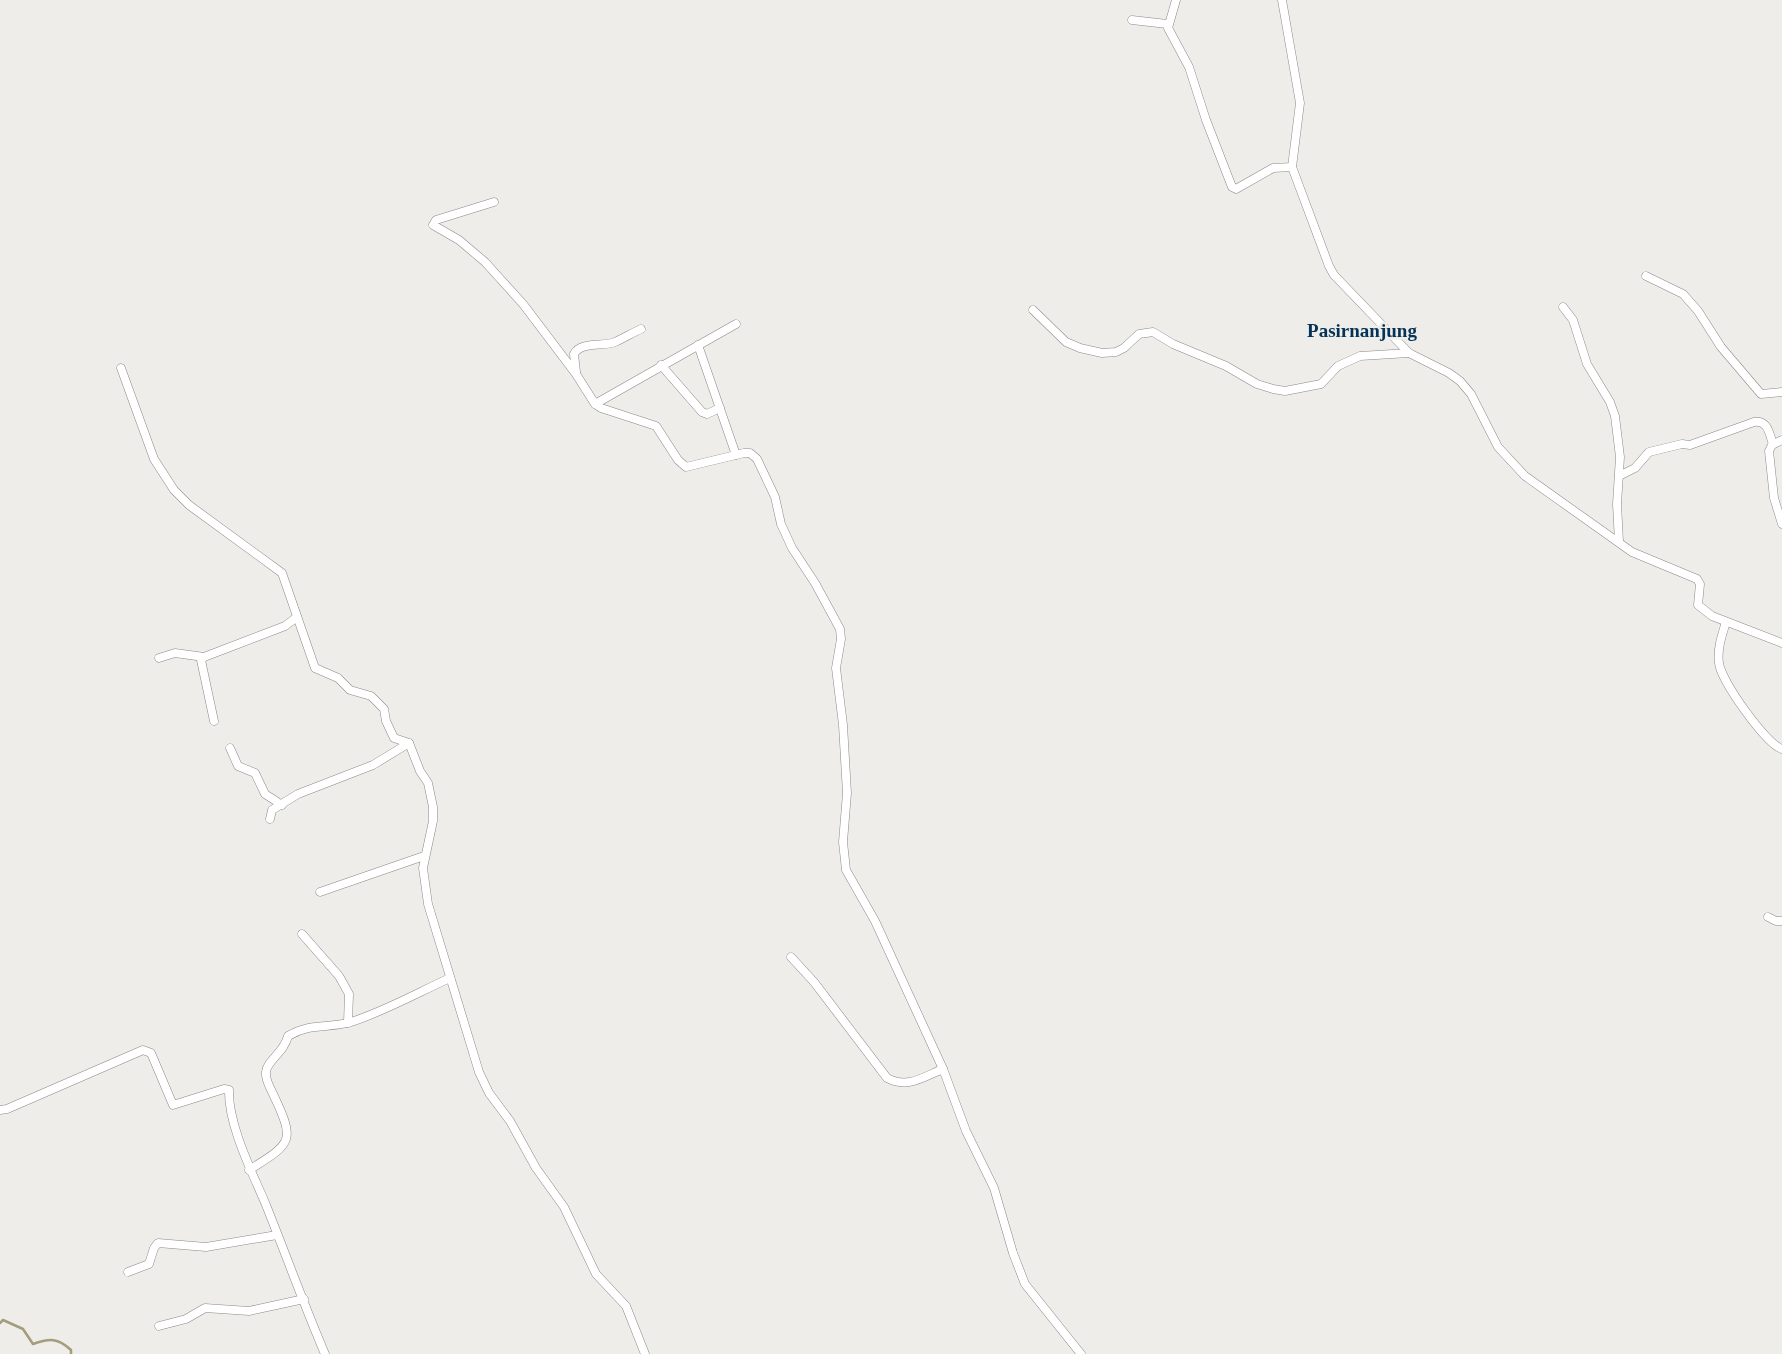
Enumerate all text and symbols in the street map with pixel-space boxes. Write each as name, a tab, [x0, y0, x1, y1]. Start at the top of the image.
district label: Pasirnanjung	[1307, 320, 1417, 341]

